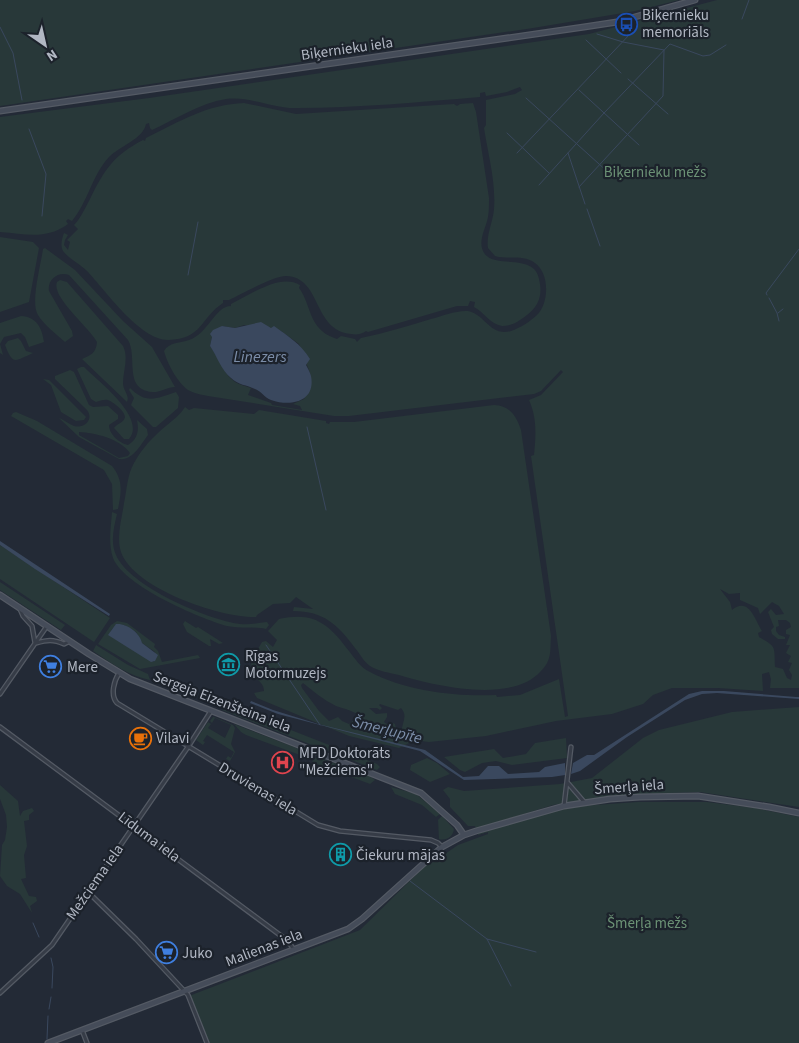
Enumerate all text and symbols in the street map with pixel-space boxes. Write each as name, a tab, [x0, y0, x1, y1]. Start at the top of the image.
place label: Biķernieku memoriāls	[642, 5, 709, 43]
bus stop icon: Biķernieku memoriāls	[614, 12, 638, 36]
north arrow	[20, 20, 70, 70]
street label: Biķernieku iela	[300, 32, 394, 66]
text: N	[42, 44, 61, 66]
park label: Biķernieku mežs	[604, 162, 706, 183]
water label: Linezers	[233, 346, 287, 368]
place label: Rīgas Motormuzejs	[245, 646, 326, 684]
museum icon: Rīgas Motormuzejs	[217, 653, 241, 677]
supermarket icon: Mere	[39, 655, 63, 679]
place label: Mere	[67, 657, 98, 678]
street label: Sergeja Eizenšteina iela	[150, 666, 294, 738]
water label: Šmerļupīte	[350, 711, 425, 749]
cafe icon: Vilavi	[128, 726, 152, 750]
place label: Vilavi	[156, 728, 190, 749]
place label: MFD Doktorāts "Mežciems"	[299, 743, 390, 781]
hospital icon: MFD Doktorāts "Mežciems"	[271, 750, 295, 774]
street label: Druvienas iela	[215, 757, 301, 821]
street label: Šmerļa iela	[593, 774, 665, 800]
street label: Līduma iela	[114, 807, 184, 867]
street label: Mežciema iela	[61, 840, 129, 924]
building icon: Čiekuru mājas	[328, 843, 352, 867]
place label: Čiekuru mājas	[356, 845, 445, 866]
park label: Šmerļa mežs	[607, 913, 687, 934]
street label: Malienas iela	[222, 924, 306, 972]
supermarket icon: Juko	[154, 941, 178, 965]
place label: Juko	[182, 943, 213, 964]

